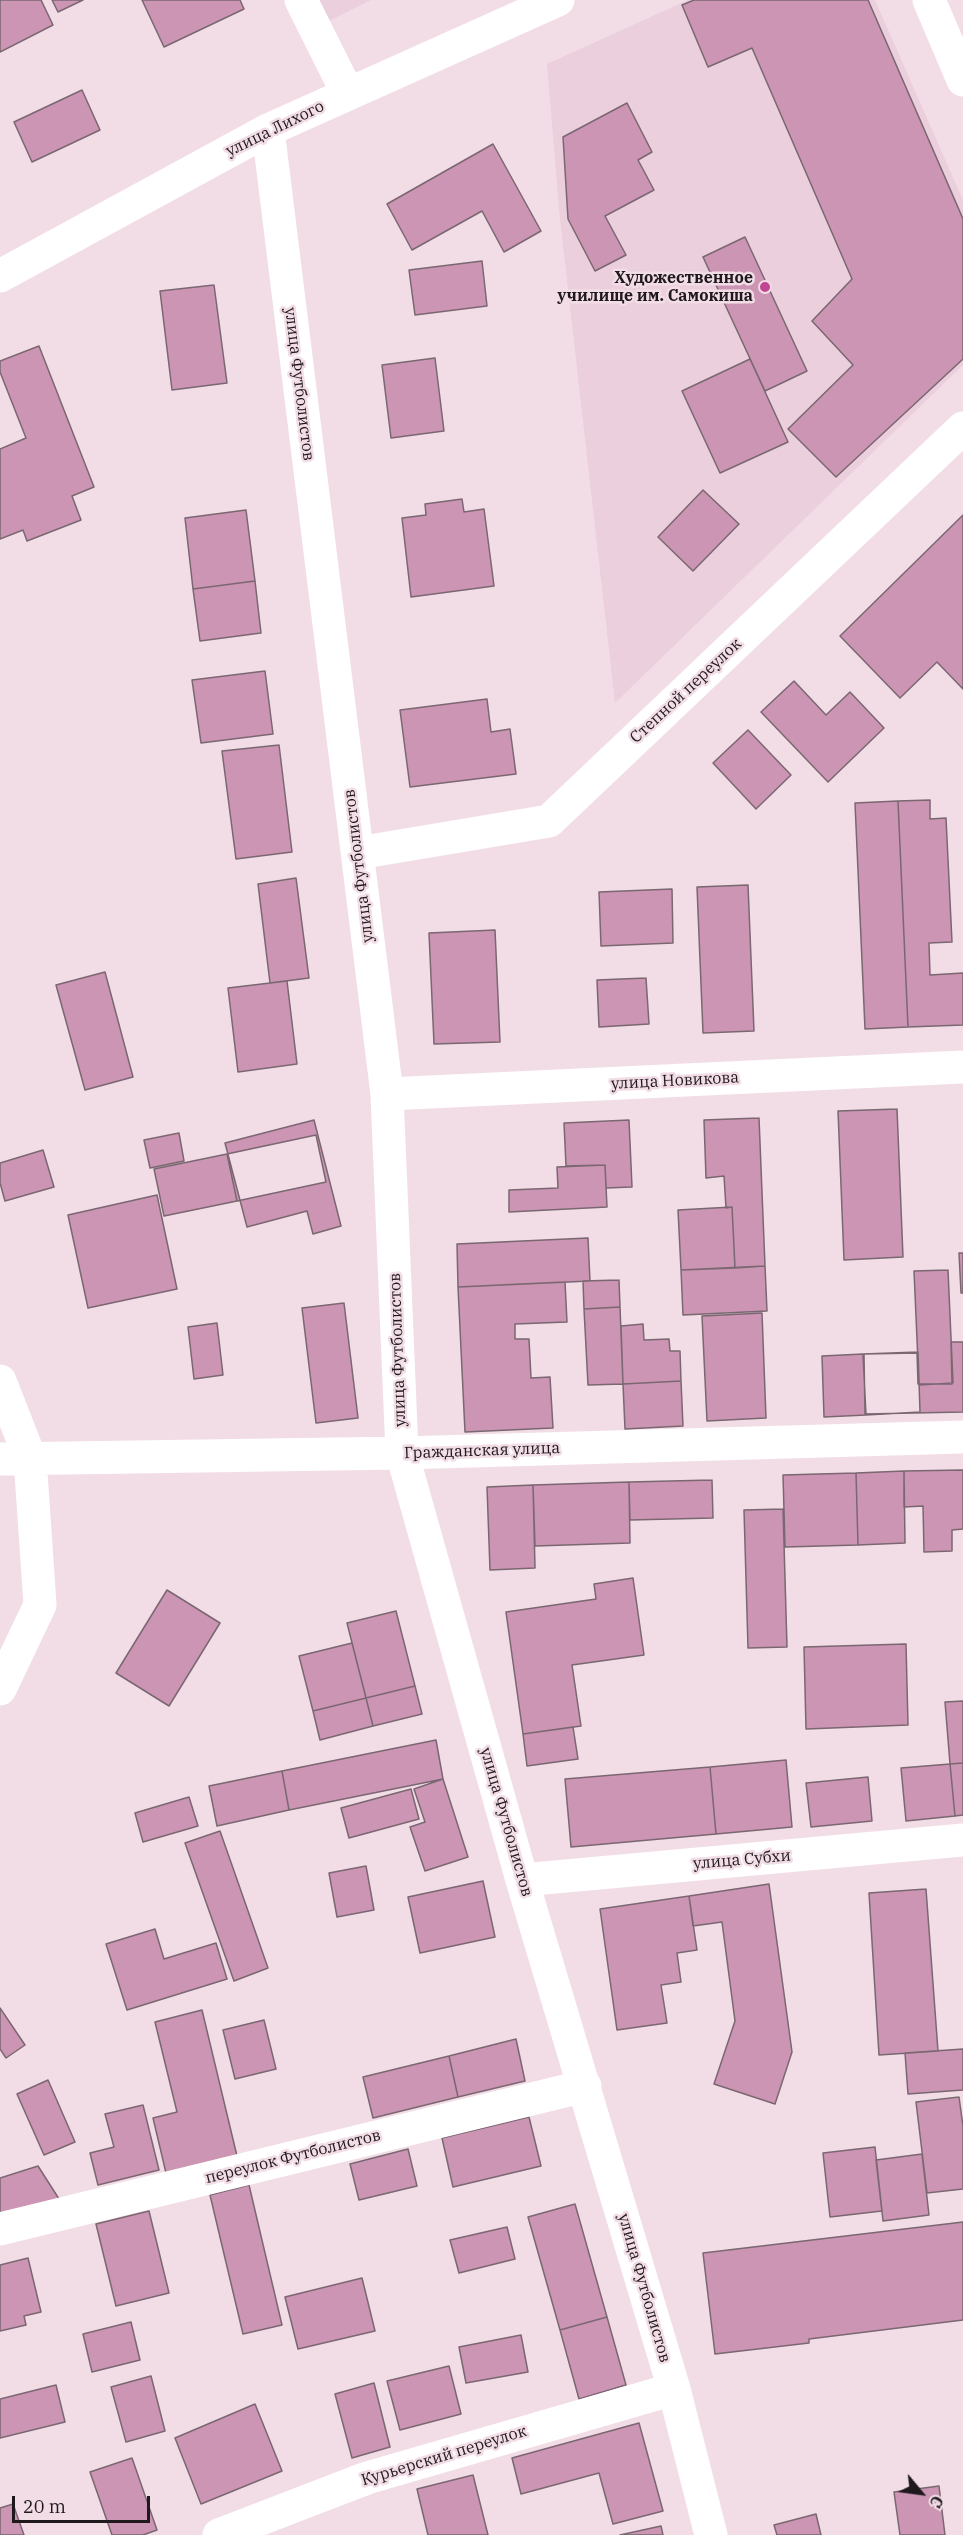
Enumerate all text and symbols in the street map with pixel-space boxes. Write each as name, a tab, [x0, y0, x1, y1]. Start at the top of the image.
street label: улица Лихого	[223, 97, 327, 161]
place label: Художественное училище им. Самокиша	[557, 268, 753, 306]
marker: Художественное училище им. Самокиша	[758, 280, 772, 294]
street label: улица Футболистов	[280, 306, 318, 462]
street label: Степной переулок	[626, 634, 746, 748]
street label: улица Футболистов	[340, 788, 378, 944]
street label: улица Новикова	[611, 1068, 739, 1094]
street label: улица Футболистов	[386, 1273, 410, 1427]
street label: Гражданская улица	[404, 1439, 560, 1463]
street label: улица Футболистов	[476, 1745, 536, 1899]
street label: улица Субхи	[692, 1846, 792, 1874]
street label: переулок Футболистов	[203, 2126, 383, 2188]
street label: улица Футболистов	[614, 2211, 674, 2365]
street label: Курьерский переулок	[359, 2422, 529, 2490]
north arrow	[891, 2463, 951, 2523]
scale bar	[15, 2484, 153, 2522]
text: С	[925, 2492, 948, 2511]
text: 20 m	[23, 2495, 66, 2518]

